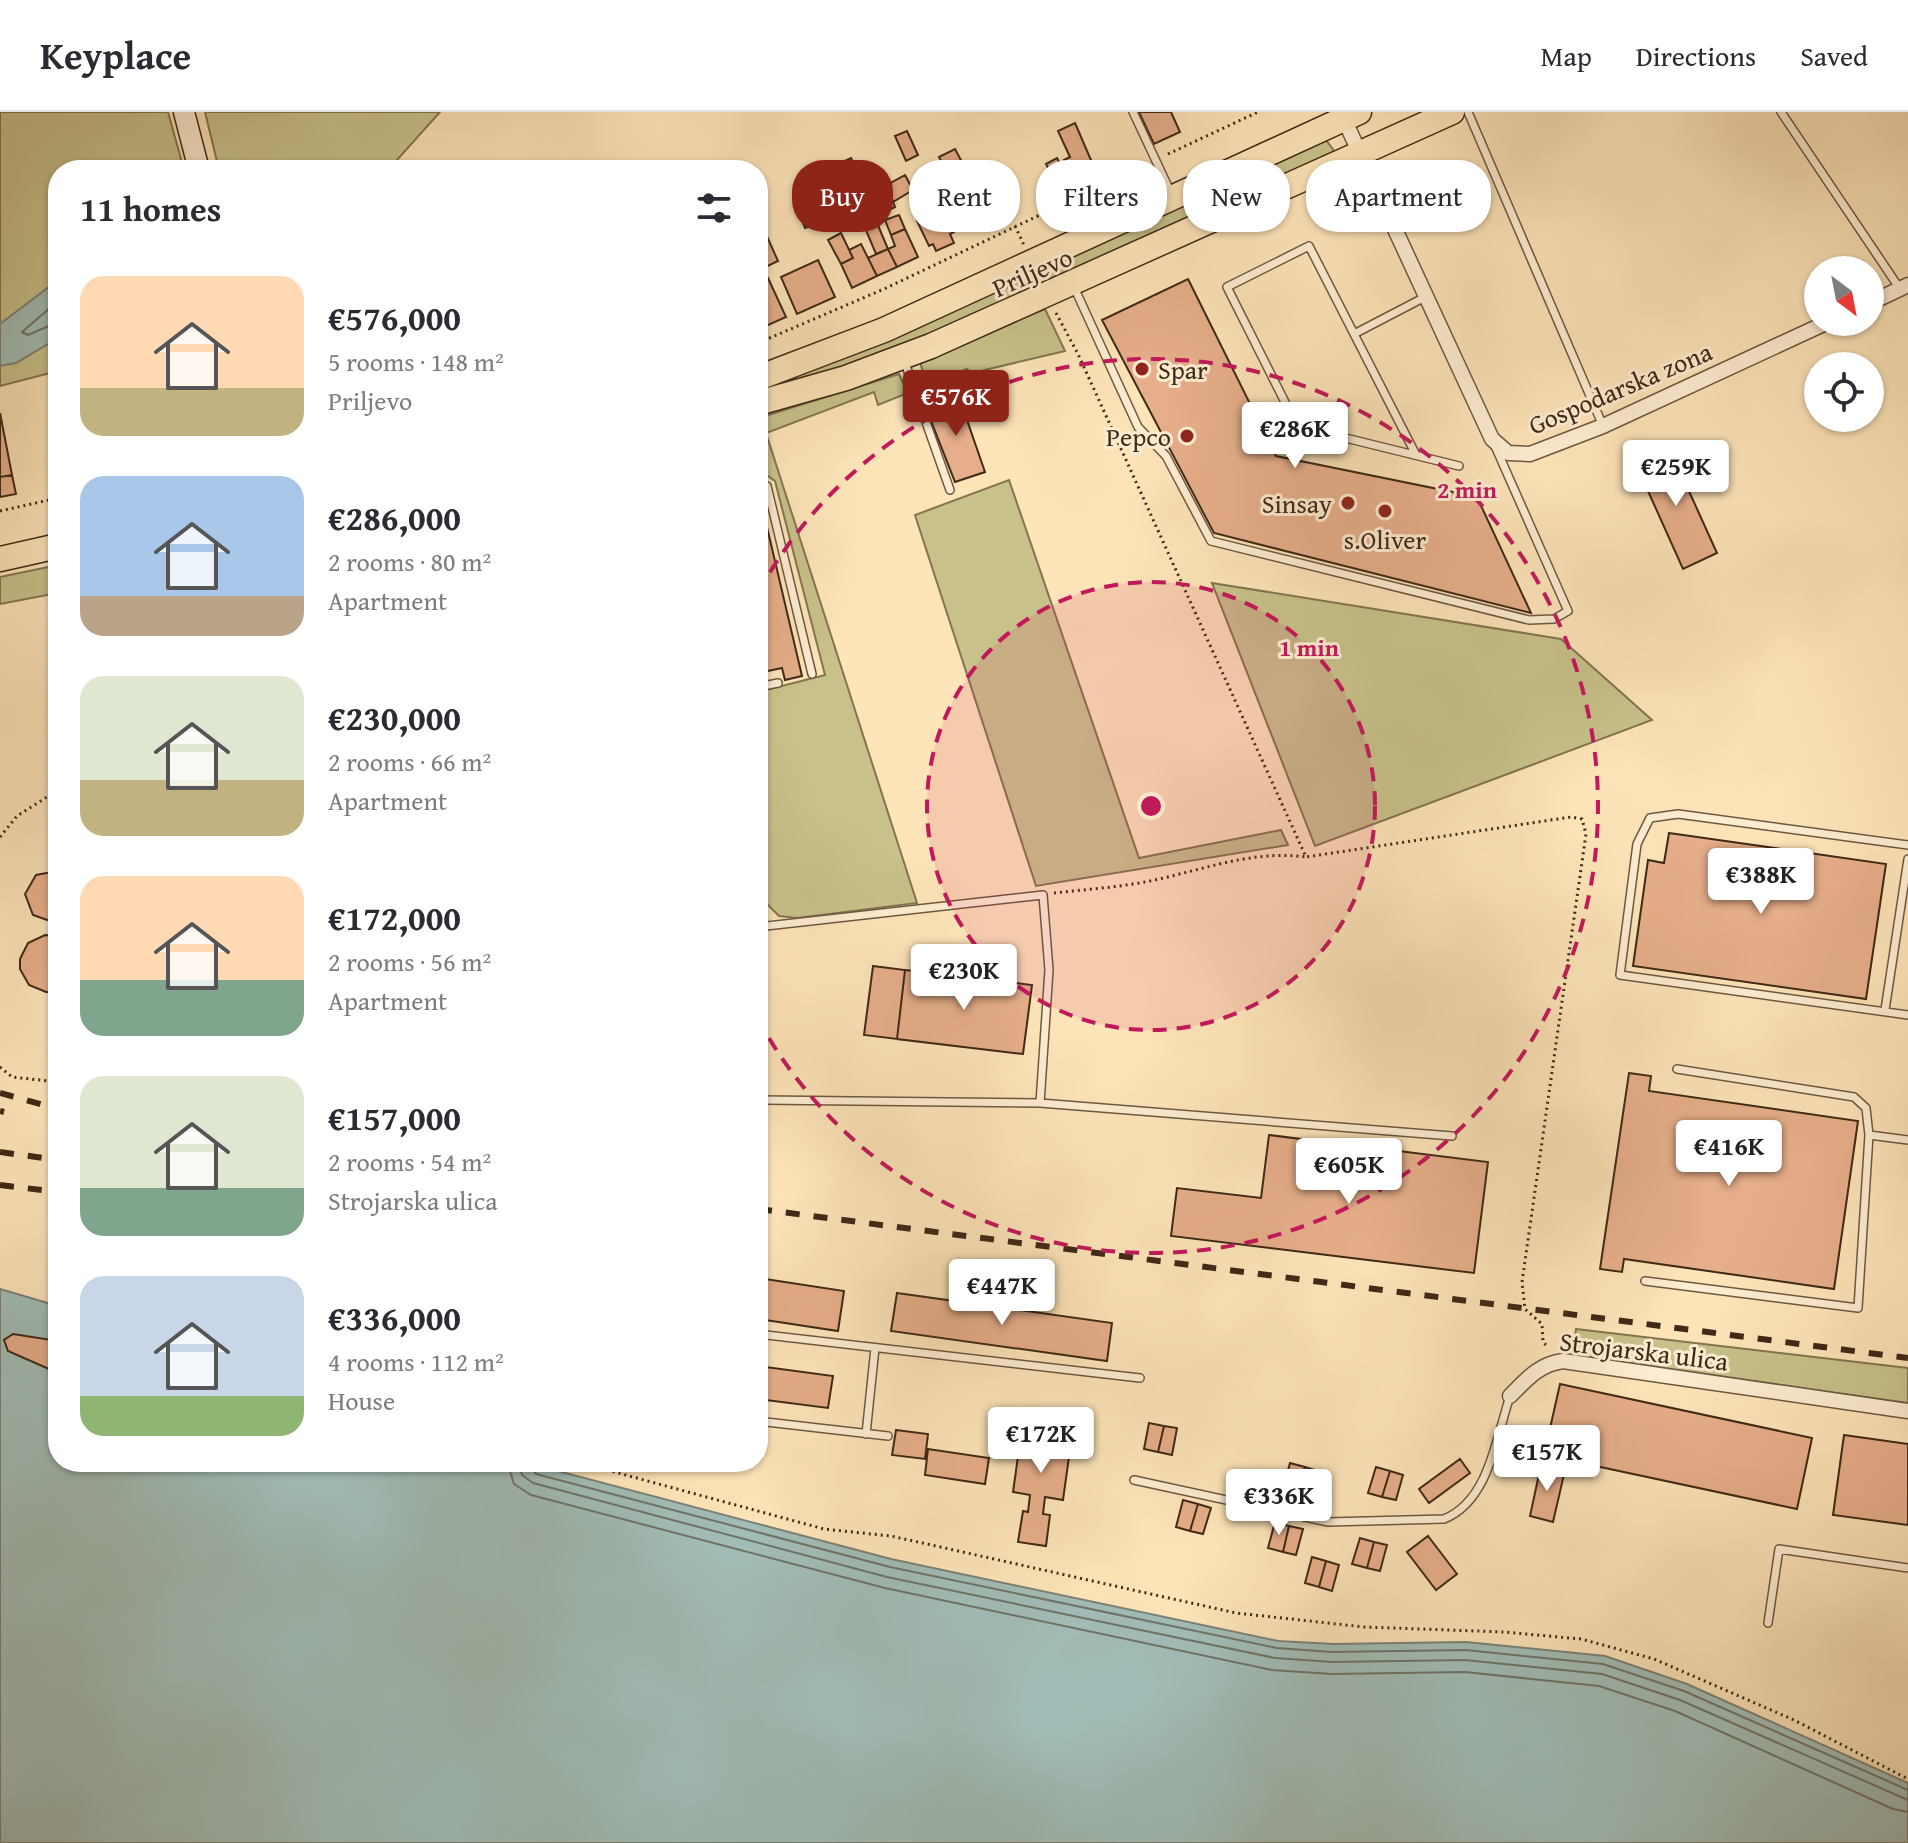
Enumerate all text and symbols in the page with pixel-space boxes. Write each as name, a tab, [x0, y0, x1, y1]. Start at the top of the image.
text: Keyplace	[40, 27, 191, 83]
text: Map	[1540, 35, 1592, 76]
text: Directions	[1636, 35, 1756, 76]
text: Saved	[1800, 35, 1868, 76]
chip: Buy	[792, 160, 893, 232]
chip: Rent	[909, 160, 1020, 232]
chip: Filters	[1036, 160, 1167, 232]
chip: New	[1183, 160, 1290, 232]
chip: Apartment	[1306, 160, 1491, 232]
text: 11 homes	[80, 184, 221, 233]
icon: filters	[692, 186, 736, 230]
street label: Priljevo	[986, 237, 1078, 307]
north arrow	[1804, 256, 1884, 336]
map controls	[1804, 256, 1884, 432]
text: €576,000	[328, 293, 461, 342]
icon: home	[144, 308, 240, 404]
street label: Gospodarska zona	[1522, 331, 1719, 444]
text: 5 rooms · 148 m²	[328, 342, 504, 381]
place label: Spar	[1158, 350, 1208, 389]
button: locate	[1804, 352, 1884, 432]
marker: Spar	[1133, 360, 1151, 378]
pin: €576K	[900, 370, 1012, 438]
text: €576K	[921, 376, 991, 415]
text: Priljevo	[328, 381, 412, 420]
pin: €286K	[1239, 402, 1351, 470]
text: €286K	[1260, 408, 1330, 447]
place label: Pepco	[1106, 417, 1171, 456]
marker: Pepco	[1178, 427, 1196, 445]
pin: €259K	[1620, 440, 1732, 508]
text: €259K	[1641, 446, 1711, 485]
text: 2 min	[1437, 472, 1497, 507]
place label: Sinsay	[1262, 484, 1332, 523]
text: €286,000	[328, 493, 461, 542]
marker: Sinsay	[1339, 494, 1357, 512]
marker: s.Oliver	[1376, 502, 1394, 520]
icon: home	[144, 508, 240, 604]
place label: s.Oliver	[1344, 520, 1426, 559]
text: 2 rooms · 80 m²	[328, 542, 491, 581]
text: Apartment	[328, 581, 447, 620]
text: 1 min	[1279, 630, 1339, 665]
text: €230,000	[328, 693, 461, 742]
icon: home	[144, 708, 240, 804]
text: 2 rooms · 66 m²	[328, 742, 491, 781]
text: Apartment	[328, 781, 447, 820]
centre of rings	[1137, 792, 1165, 820]
pin: €388K	[1705, 848, 1817, 916]
text: €388K	[1726, 854, 1796, 893]
text: €172,000	[328, 893, 461, 942]
icon: home	[144, 908, 240, 1004]
text: 2 rooms · 56 m²	[328, 942, 491, 981]
pin: €230K	[908, 944, 1020, 1012]
text: €230K	[929, 950, 999, 989]
text: Apartment	[328, 981, 447, 1020]
text: €157,000	[328, 1093, 461, 1142]
icon: home	[144, 1108, 240, 1204]
pin: €416K	[1673, 1120, 1785, 1188]
text: €416K	[1694, 1126, 1764, 1165]
pin: €605K	[1293, 1138, 1405, 1206]
text: 2 rooms · 54 m²	[328, 1142, 491, 1181]
text: €605K	[1314, 1144, 1384, 1183]
text: Strojarska ulica	[328, 1181, 497, 1220]
pin: €447K	[946, 1259, 1058, 1327]
text: €447K	[967, 1265, 1037, 1304]
text: €336,000	[328, 1293, 461, 1342]
icon: home	[144, 1308, 240, 1404]
street label: Strojarska ulica	[1558, 1321, 1731, 1381]
text: 4 rooms · 112 m²	[328, 1342, 504, 1381]
text: House	[328, 1381, 395, 1420]
pin: €172K	[985, 1407, 1097, 1475]
text: €172K	[1006, 1413, 1076, 1452]
pin: €157K	[1491, 1425, 1603, 1493]
text: €157K	[1512, 1431, 1582, 1470]
pin: €336K	[1223, 1469, 1335, 1537]
text: €336K	[1244, 1475, 1314, 1514]

